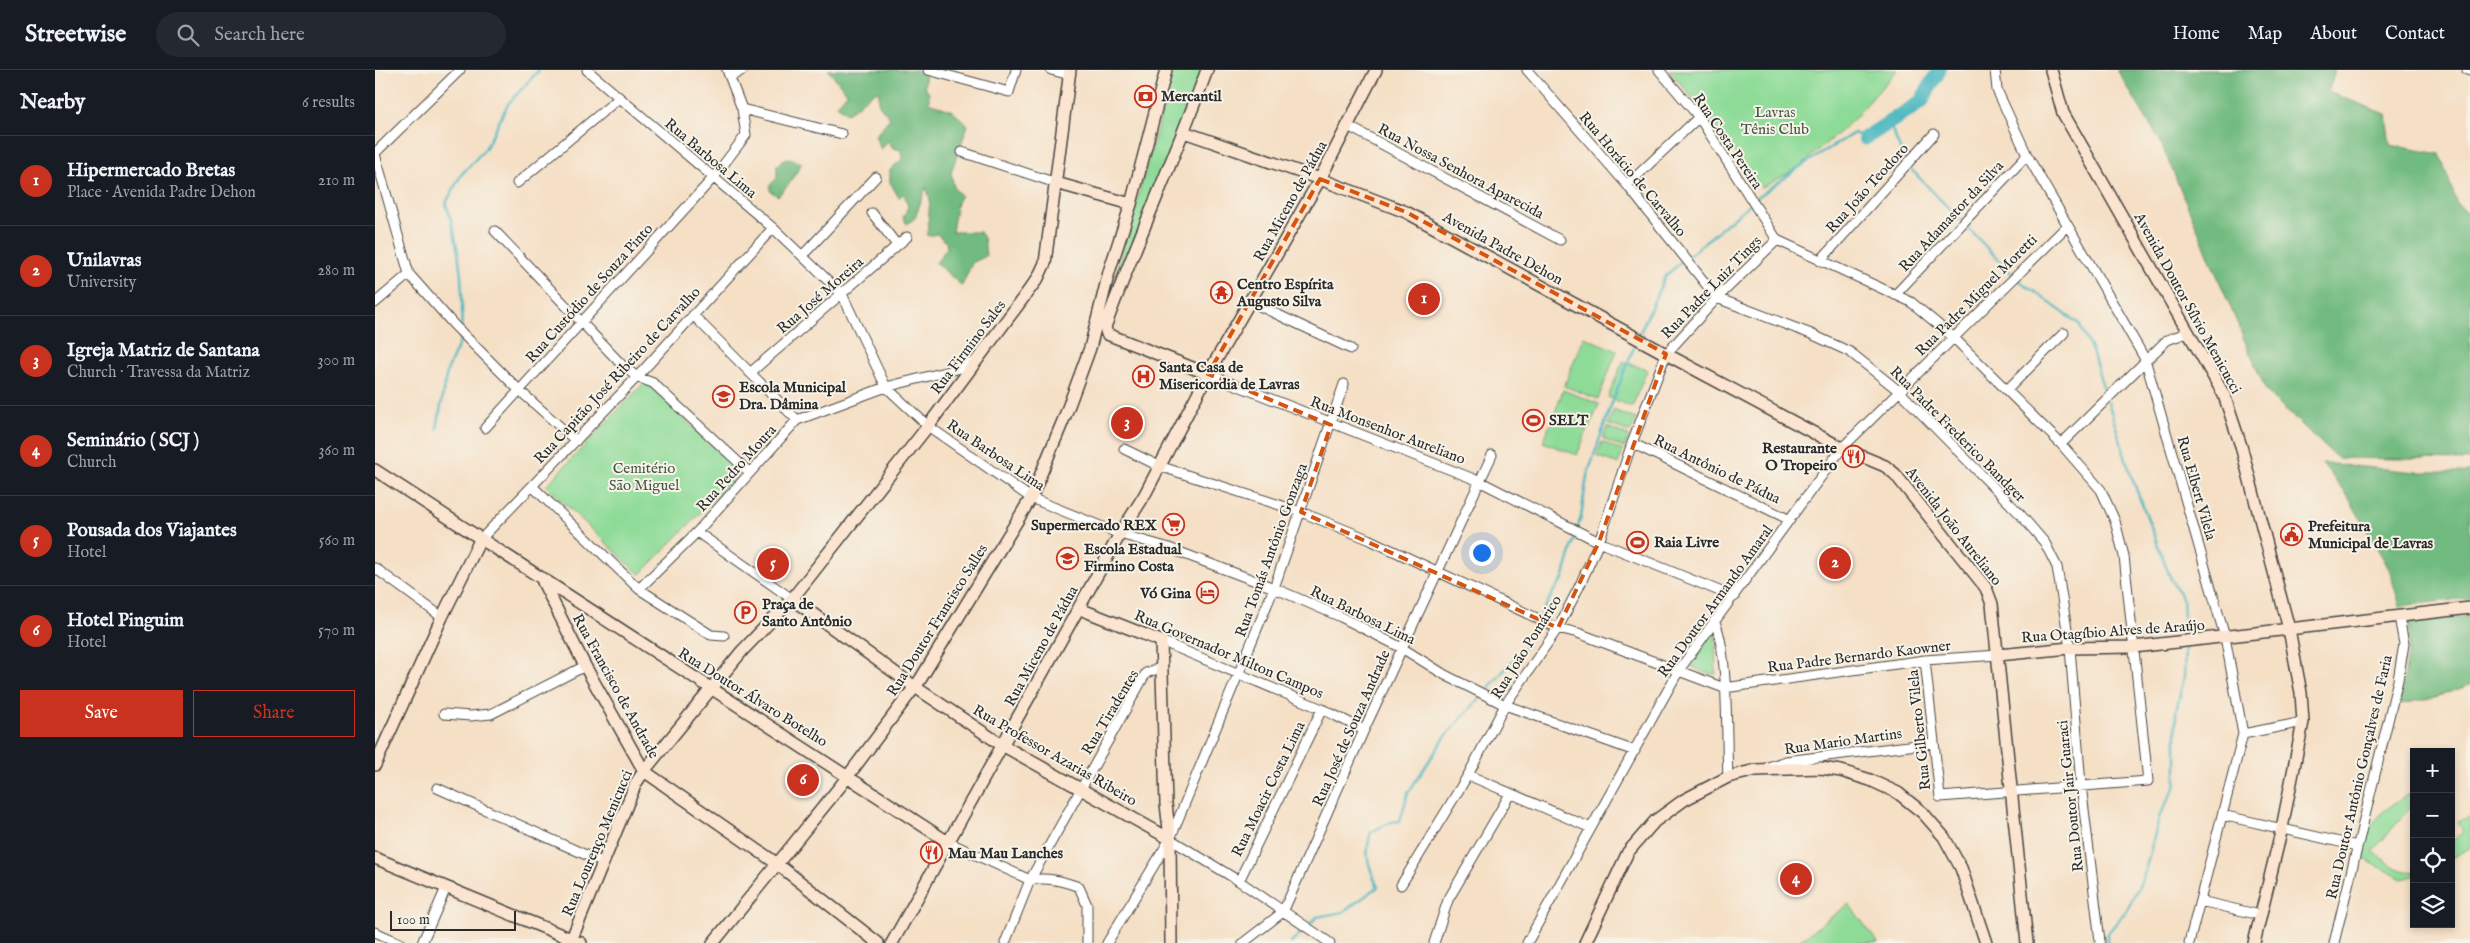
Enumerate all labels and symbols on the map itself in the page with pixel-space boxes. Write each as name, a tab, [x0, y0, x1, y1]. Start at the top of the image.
bank icon: Mercantil	[1133, 84, 1157, 108]
place label: Mercantil	[1161, 87, 1222, 106]
street label: Rua Costa Pereira	[1688, 90, 1767, 193]
park label: Lavras Tênis Club	[1741, 103, 1809, 139]
street label: Rua Horácio de Carvalho	[1575, 108, 1690, 241]
street label: Rua Barbosa Lima	[661, 114, 761, 203]
street label: Rua Nossa Senhora Aparecida	[1374, 119, 1548, 224]
street label: Rua Miceno de Pádua	[1249, 137, 1332, 265]
street label: Rua João Teodoro	[1822, 139, 1913, 237]
street label: Rua Adamastor da Silva	[1895, 156, 2008, 276]
street label: Avenida Padre Dehon	[1438, 207, 1566, 289]
street label: Avenida Doutor Sílvio Menicucci	[2129, 208, 2245, 397]
street label: Rua Custódio de Souza Pinto	[522, 220, 657, 367]
street label: Rua Padre Miguel Moretti	[1911, 230, 2041, 360]
street label: Rua Padre Luiz Tings	[1657, 232, 1766, 343]
street label: Rua José Moreira	[773, 252, 868, 338]
place label: Centro Espírita Augusto Silva	[1236, 275, 1334, 311]
pin: 1	[1408, 280, 1440, 318]
temple icon: Centro Espírita Augusto Silva	[1209, 281, 1233, 305]
street label: Rua Capitão José Ribeiro de Carvalho	[530, 283, 705, 468]
street label: Rua Firmino Sales	[927, 296, 1010, 398]
place label: Santa Casa de Misericordia de Lavras	[1159, 358, 1300, 394]
street label: Rua Padre Frederico Bandger	[1886, 362, 2030, 507]
hospital icon: Santa Casa de Misericordia de Lavras	[1131, 364, 1155, 388]
place label: Escola Municipal Dra. Dâmina	[739, 378, 847, 414]
school or university icon: Escola Municipal Dra. Dâmina	[711, 384, 735, 408]
street label: Rua Monsenhor Aureliano	[1308, 392, 1468, 469]
pin: 3	[1111, 404, 1143, 442]
sports icon: SELT	[1521, 408, 1545, 432]
place label: SELT	[1549, 411, 1589, 430]
street label: Rua Barbosa Lima	[943, 415, 1049, 496]
street label: Rua Pedro Moura	[692, 420, 781, 516]
street label: Rua Antônio de Pádua	[1650, 430, 1784, 509]
street label: Rua Elbert Vilela	[2173, 434, 2221, 543]
place label: Restaurante O Tropeiro	[1762, 439, 1837, 475]
restaurant icon: Restaurante O Tropeiro	[1841, 445, 1865, 469]
park label: Cemitério São Miguel	[609, 459, 680, 495]
street label: Rua Tomás Antônio Gonzaga	[1231, 460, 1312, 640]
street label: Avenida João Aureliano	[1901, 462, 2006, 590]
supermarket icon: Supermercado REX	[1161, 513, 1185, 537]
place label: Supermercado REX	[1031, 516, 1158, 535]
place label: Prefeitura Municipal de Lavras	[2308, 517, 2434, 553]
street label: Rua Doutor Armando Amaral	[1654, 521, 1778, 681]
public building icon: Prefeitura Municipal de Lavras	[2280, 523, 2304, 547]
sports icon: Raia Livre	[1626, 530, 1650, 554]
place label: Raia Livre	[1654, 533, 1719, 552]
place label: Escola Estadual Firmino Costa	[1084, 540, 1183, 576]
your location	[1469, 540, 1495, 566]
street label: Rua Doutor Francisco Salles	[883, 541, 992, 700]
pin: 2	[1819, 544, 1851, 582]
pin: 5	[757, 545, 789, 583]
school or university icon: Escola Estadual Firmino Costa	[1056, 546, 1080, 570]
hotel icon: Vó Gina	[1195, 581, 1219, 605]
street label: Rua Miceno de Pádua	[1000, 582, 1083, 710]
street label: Rua Barbosa Lima	[1307, 582, 1419, 649]
place label: Vó Gina	[1139, 584, 1192, 603]
street label: Rua João Pomárico	[1487, 592, 1566, 703]
place label: Praça de Santo Antônio	[762, 595, 852, 631]
parking icon: Praça de Santo Antônio	[734, 601, 758, 625]
street label: Rua Governador Milton Campos	[1131, 606, 1326, 703]
street label: Rua Francisco de Andrade	[568, 610, 663, 762]
street label: Rua Otagíbio Alves de Araújo	[2021, 616, 2205, 647]
street label: Rua Padre Bernardo Kaowner	[1766, 636, 1952, 677]
street label: Rua Doutor Álvaro Botelho	[674, 644, 831, 751]
street label: Rua José de Souza Andrade	[1308, 647, 1395, 809]
street label: Rua Doutor Antônio Gonçalves de Faria	[2322, 653, 2397, 901]
street label: Rua Tiradentes	[1078, 666, 1143, 758]
street label: Rua Gilberto Vilela	[1904, 668, 1935, 791]
street label: Rua Professor Azarias Ribeiro	[969, 701, 1140, 810]
street label: Rua Moacir Costa Lima	[1227, 718, 1310, 860]
street label: Rua Doutor Jair Guaraci	[2053, 719, 2088, 873]
street label: Rua Mario Martins	[1783, 724, 1903, 759]
pin: 6	[787, 761, 819, 799]
street label: Rua Lourenço Menicucci	[558, 767, 637, 919]
restaurant icon: Mau Mau Lanches	[920, 841, 944, 865]
place label: Mau Mau Lanches	[948, 844, 1064, 863]
pin: 4	[1780, 860, 1812, 898]
scale bar	[390, 908, 516, 931]

